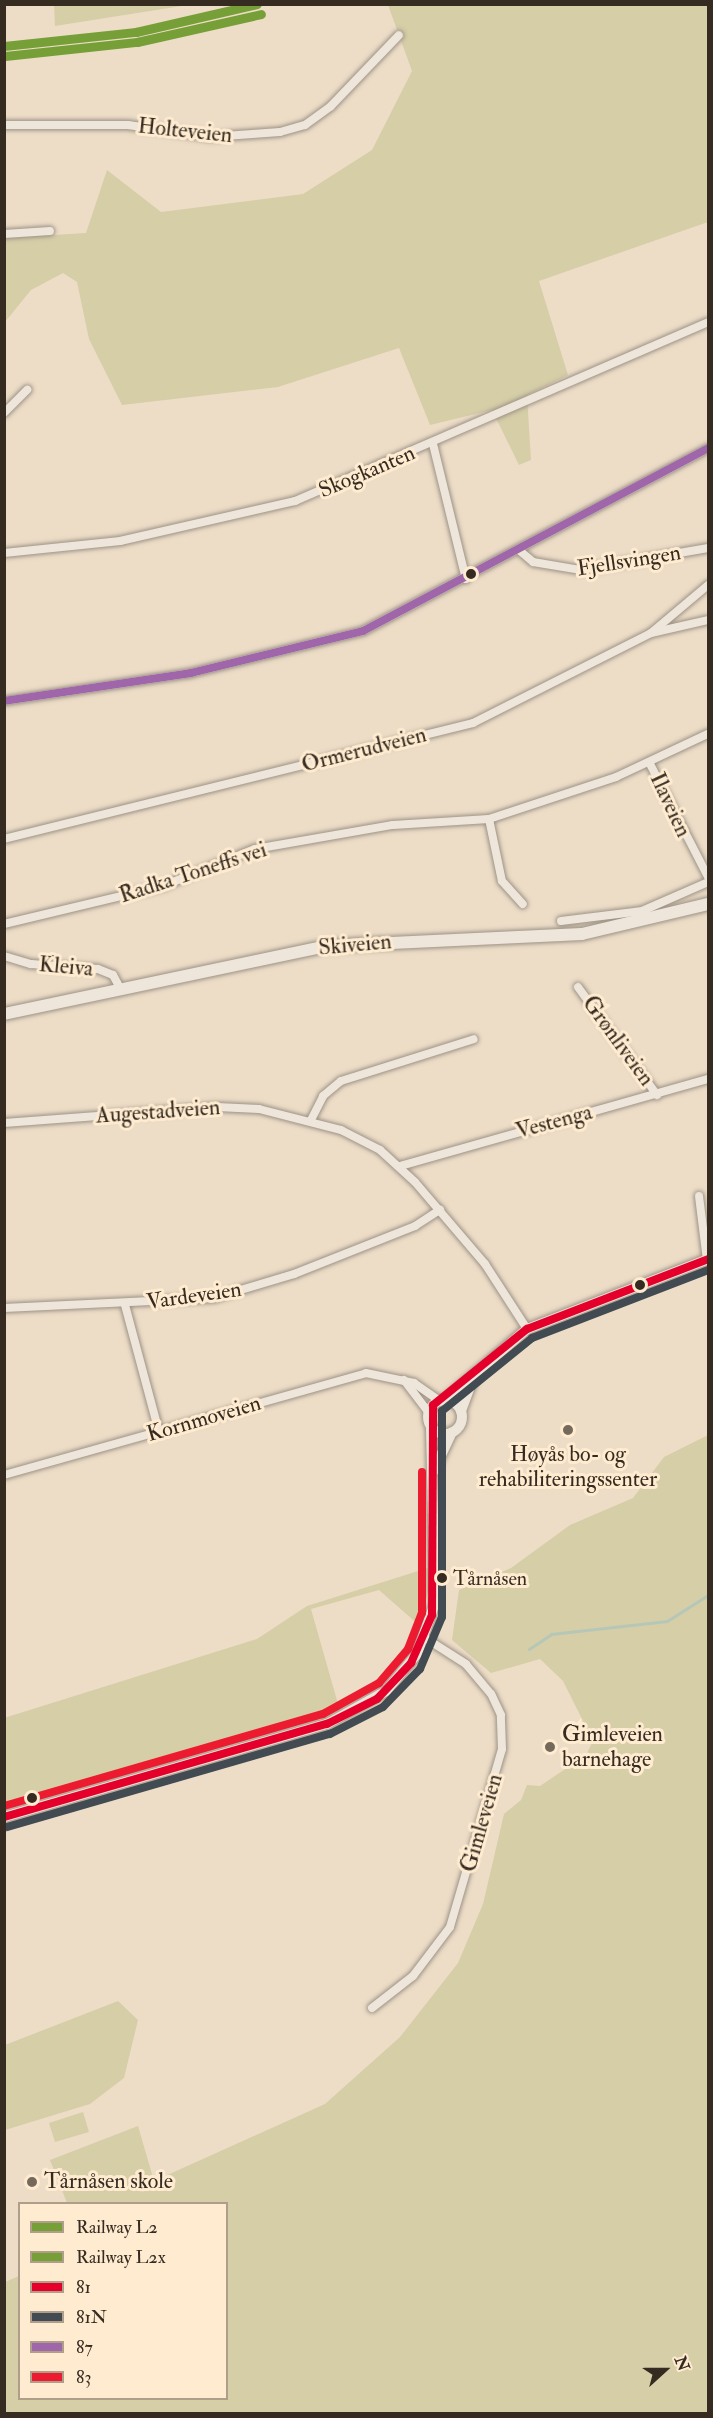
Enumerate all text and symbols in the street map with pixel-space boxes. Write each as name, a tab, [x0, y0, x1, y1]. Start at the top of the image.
street label: Holteveien	[136, 113, 234, 149]
street label: Skogkanten	[315, 440, 419, 504]
street label: Fjellsvingen	[575, 540, 683, 582]
unlabelled marker	[465, 568, 477, 580]
street label: Ormerudveien	[299, 722, 429, 778]
street label: Ilaveien	[644, 769, 696, 841]
street label: Radka Toneffs vei	[116, 837, 270, 909]
street label: Skiveien	[317, 929, 393, 961]
street label: Kleiva	[38, 951, 94, 983]
street label: Grønliveien	[577, 991, 659, 1091]
street label: Augestadveien	[95, 1094, 221, 1130]
street label: Vestenga	[513, 1099, 595, 1145]
street label: Vardeveien	[145, 1276, 243, 1316]
unlabelled marker	[634, 1279, 646, 1291]
street label: Kornmoveien	[144, 1390, 264, 1448]
marker: Høyås bo- og rehabiliteringssenter	[559, 1421, 577, 1439]
place label: Høyås bo- og rehabiliteringssenter	[479, 1441, 657, 1492]
place label: Tårnåsen	[453, 1566, 527, 1590]
marker: Tårnåsen	[436, 1572, 448, 1584]
place label: Gimleveien barnehage	[562, 1721, 663, 1772]
marker: Gimleveien barnehage	[543, 1740, 557, 1754]
street label: Gimleveien	[455, 1771, 509, 1875]
unlabelled marker	[26, 1792, 38, 1804]
place label: Tårnåsen skole	[44, 2169, 173, 2195]
marker: Tårnåsen skole	[25, 2175, 39, 2189]
legend	[18, 2202, 228, 2400]
text: Railway L2	[76, 2216, 158, 2239]
text: Railway L2x	[76, 2246, 166, 2269]
text: 81	[76, 2276, 91, 2299]
text: 81N	[76, 2306, 107, 2329]
text: 87	[76, 2336, 93, 2359]
north arrow	[635, 2340, 695, 2400]
text: N	[670, 2353, 694, 2374]
text: 83	[76, 2366, 91, 2389]

